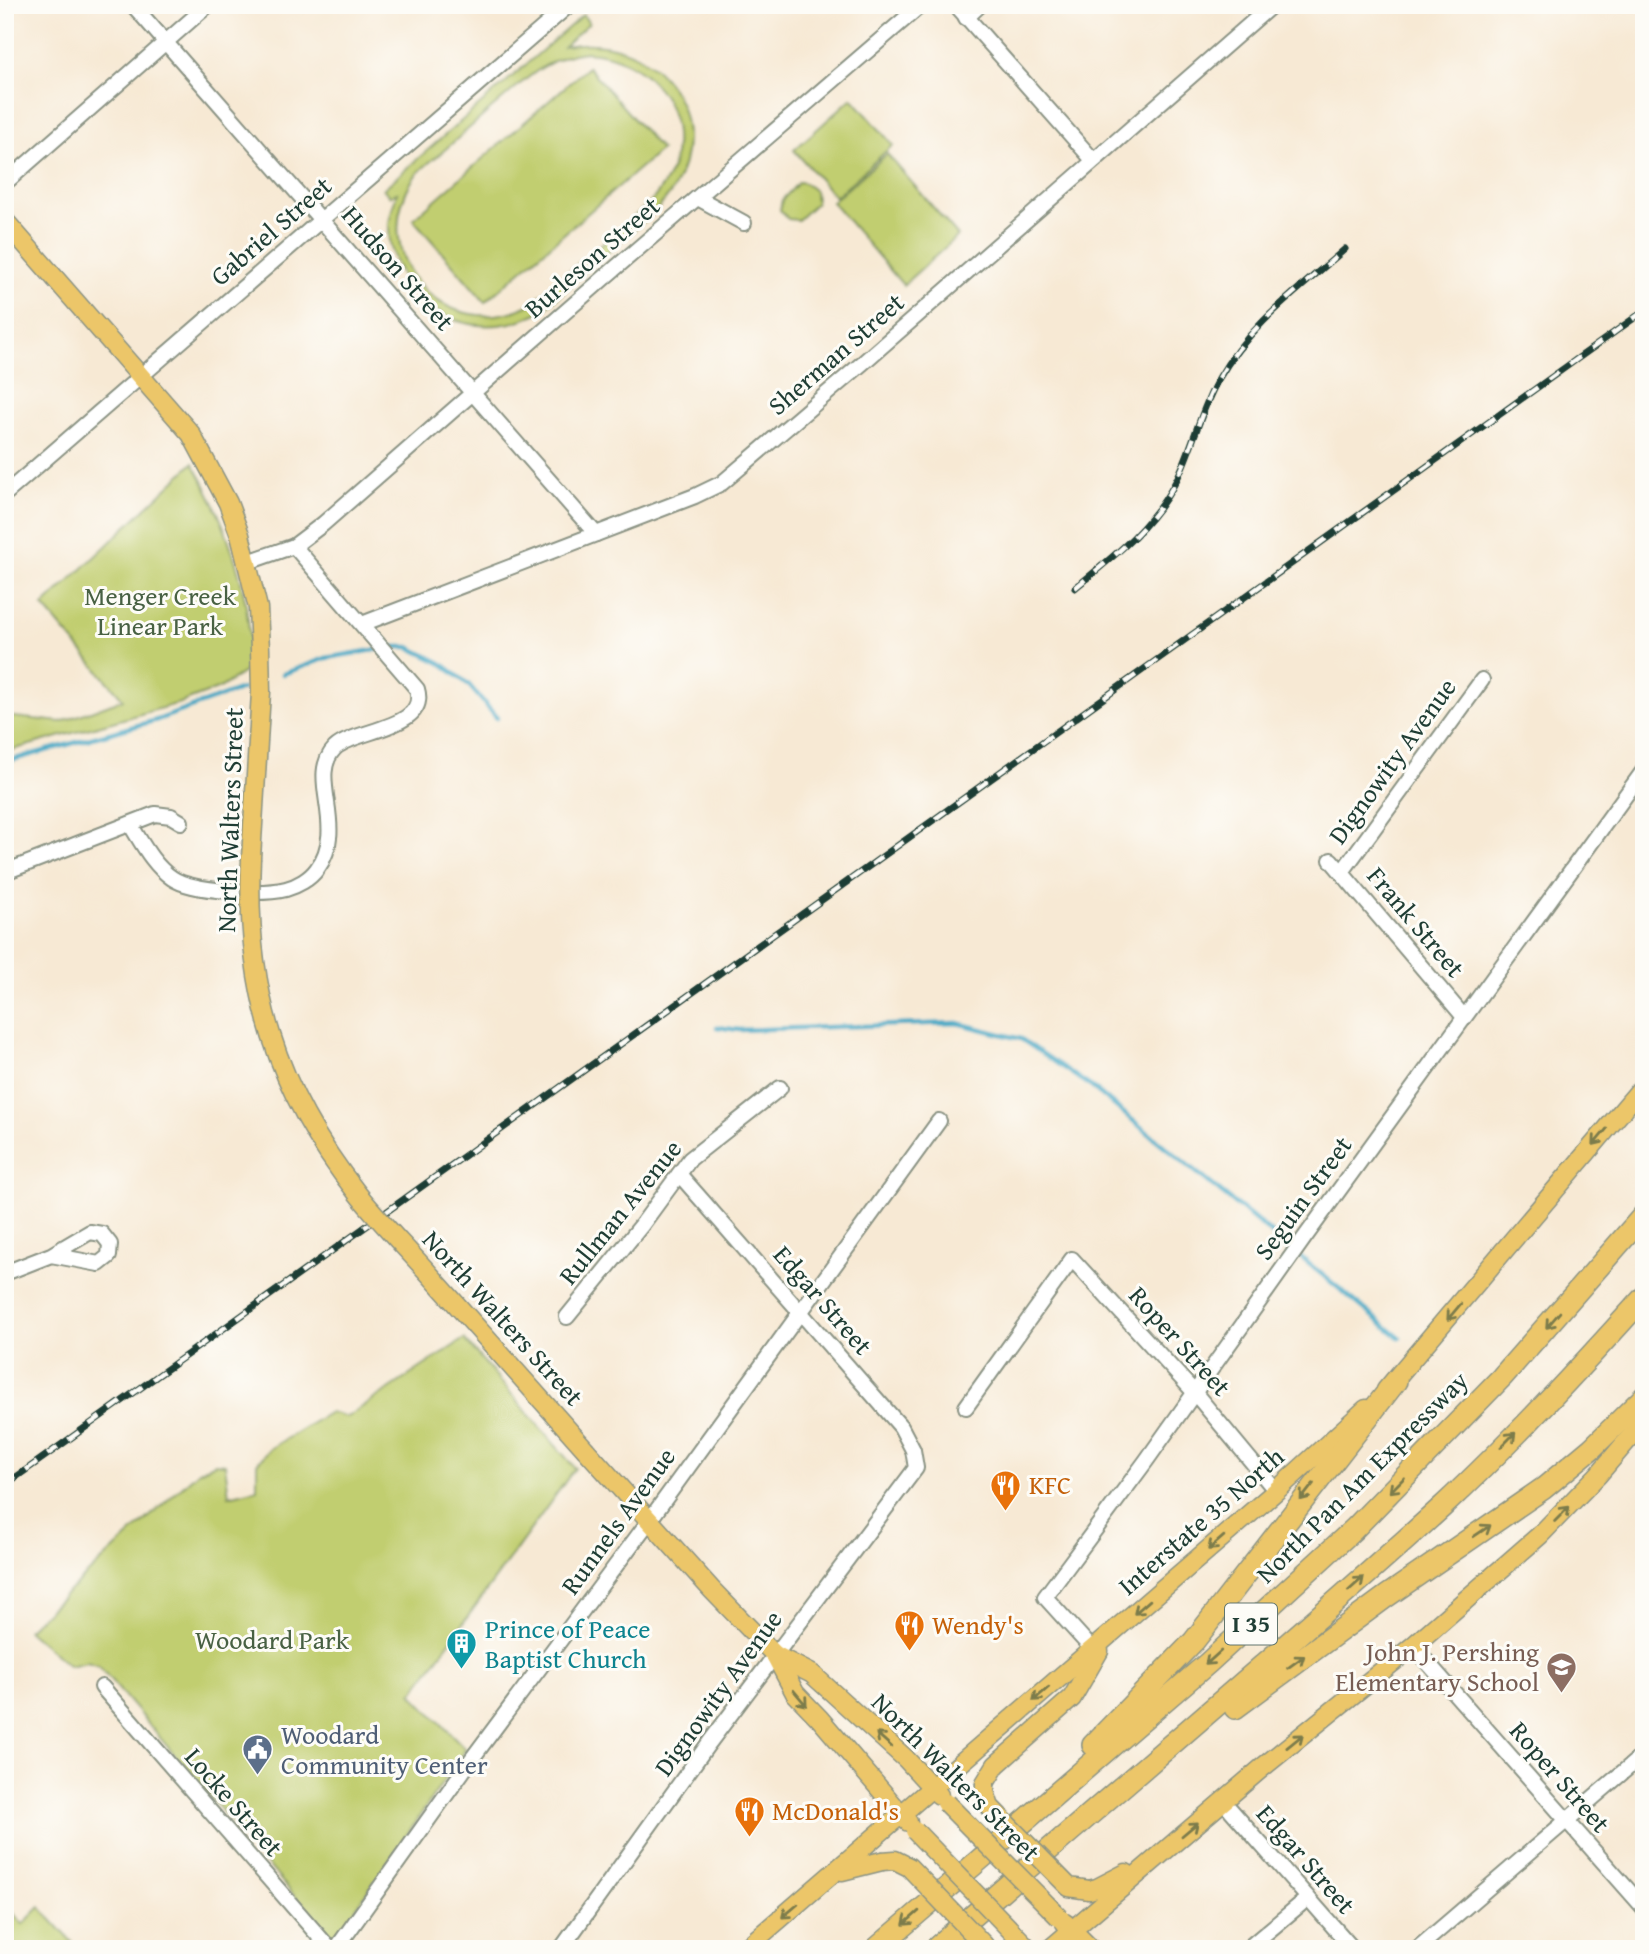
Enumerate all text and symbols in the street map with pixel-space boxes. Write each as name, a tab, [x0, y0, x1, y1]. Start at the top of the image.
street label: Gabriel Street	[201, 167, 340, 295]
street label: Burleson Street	[515, 187, 668, 327]
street label: Hudson Street	[333, 196, 464, 339]
street label: Sherman Street	[759, 283, 913, 424]
park label: Menger Creek Linear Park	[84, 576, 237, 645]
street label: Dignowity Avenue	[1318, 670, 1465, 852]
street label: North Walters Street	[206, 707, 253, 933]
street label: Frank Street	[1358, 858, 1475, 986]
street label: Seguin Street	[1244, 1127, 1361, 1268]
one-way arrow	[1592, 1128, 1608, 1146]
street label: Rullman Avenue	[549, 1130, 691, 1293]
street label: North Walters Street	[414, 1221, 593, 1414]
street label: Edgar Street	[765, 1236, 882, 1363]
street label: Roper Street	[1120, 1277, 1241, 1405]
one-way arrow	[1446, 1302, 1462, 1320]
one-way arrow	[1545, 1311, 1561, 1329]
street label: North Pan Am Expressway	[1246, 1361, 1477, 1592]
one-way arrow	[1500, 1432, 1517, 1449]
street label: Interstate 35 North	[1109, 1437, 1293, 1604]
street label: Runnels Avenue	[551, 1439, 684, 1602]
place label: KFC	[1029, 1465, 1071, 1504]
restaurant icon: KFC	[989, 1468, 1023, 1512]
one-way arrow	[1388, 1477, 1405, 1494]
one-way arrow	[1300, 1482, 1315, 1501]
one-way arrow	[1553, 1506, 1570, 1523]
one-way arrow	[1472, 1524, 1491, 1538]
one-way arrow	[1207, 1535, 1225, 1551]
one-way arrow	[1347, 1576, 1365, 1592]
one-way arrow	[1133, 1599, 1151, 1615]
street label: Dignowity Avenue	[644, 1602, 791, 1784]
road number: I 35	[1225, 1604, 1277, 1644]
place label: Wendy's	[932, 1605, 1024, 1644]
restaurant icon: Wendy's	[892, 1608, 926, 1652]
place label: Prince of Peace Baptist Church	[485, 1609, 651, 1678]
park label: Woodard Park	[195, 1620, 350, 1659]
building icon: Prince of Peace Baptist Church	[445, 1627, 479, 1671]
place label: John J. Pershing Elementary School	[1335, 1632, 1539, 1701]
one-way arrow	[1204, 1650, 1222, 1666]
school or university icon: John J. Pershing Elementary School	[1545, 1650, 1579, 1694]
one-way arrow	[1287, 1655, 1306, 1670]
street label: North Walters Street	[863, 1683, 1050, 1870]
one-way arrow	[1033, 1686, 1051, 1702]
one-way arrow	[792, 1688, 808, 1706]
street label: Roper Street	[1501, 1712, 1620, 1841]
place label: Woodard Community Center	[281, 1715, 488, 1784]
one-way arrow	[875, 1732, 893, 1748]
public building icon: Woodard Community Center	[241, 1733, 275, 1777]
one-way arrow	[1286, 1733, 1304, 1749]
street label: Locke Street	[176, 1739, 293, 1865]
place label: McDonald's	[772, 1791, 899, 1830]
restaurant icon: McDonald's	[732, 1794, 766, 1838]
street label: Edgar Street	[1248, 1795, 1365, 1922]
one-way arrow	[1181, 1821, 1199, 1837]
one-way arrow	[782, 1903, 800, 1919]
one-way arrow	[902, 1910, 920, 1926]

